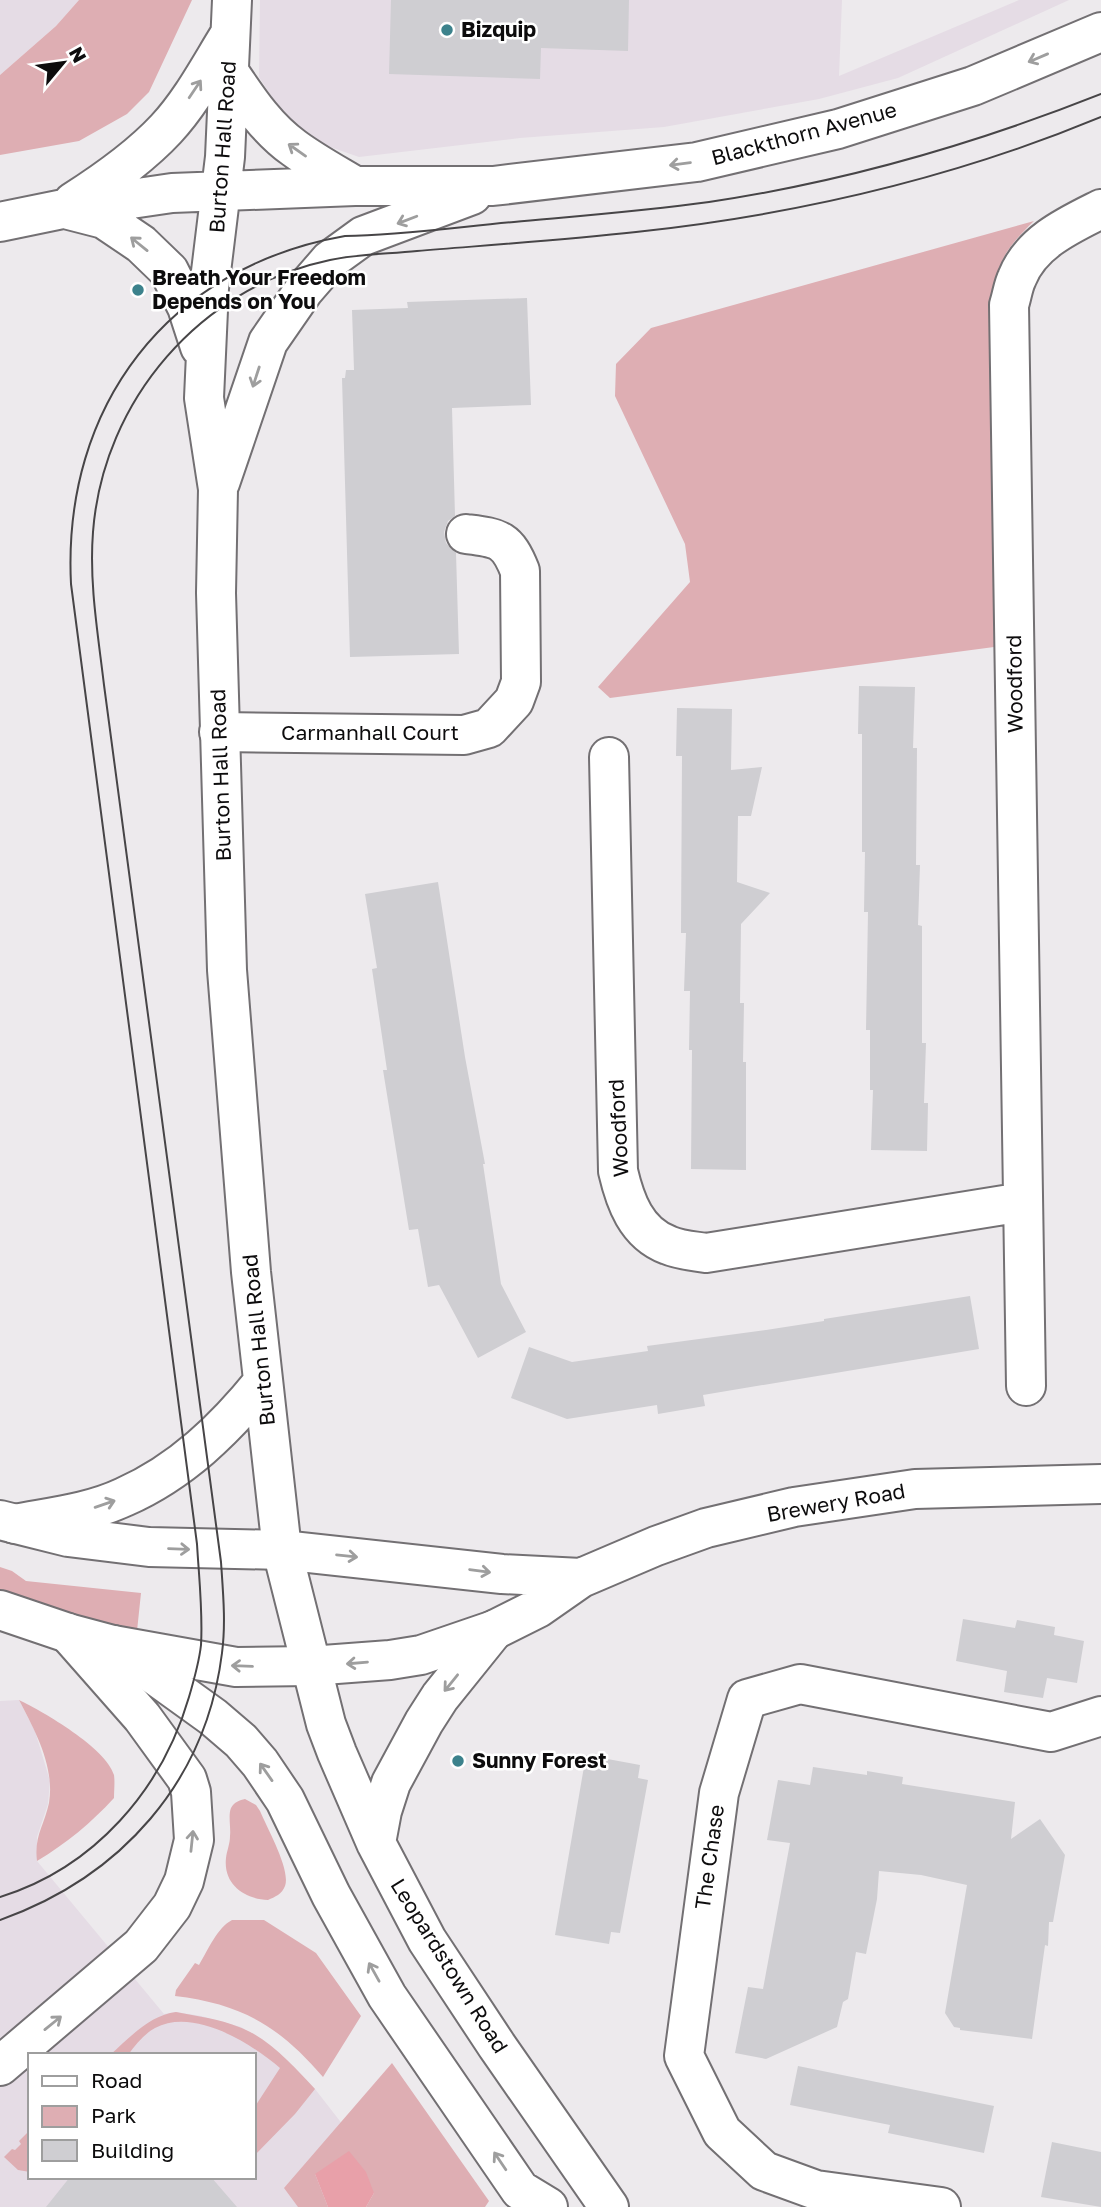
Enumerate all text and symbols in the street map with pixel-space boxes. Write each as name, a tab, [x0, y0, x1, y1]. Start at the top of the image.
place label: Bizquip	[461, 16, 536, 42]
marker: Bizquip	[439, 22, 455, 38]
north arrow	[28, 28, 98, 98]
text: N	[65, 43, 92, 66]
one-way arrow	[1028, 53, 1049, 66]
street label: Burton Hall Road	[203, 60, 241, 234]
one-way arrow	[188, 80, 203, 99]
street label: Blackthorn Avenue	[708, 96, 899, 170]
one-way arrow	[288, 143, 308, 157]
one-way arrow	[669, 158, 692, 171]
one-way arrow	[396, 214, 418, 227]
one-way arrow	[131, 237, 149, 252]
place label: Breath Your Freedom Depends on You	[152, 264, 366, 314]
marker: Breath Your Freedom Depends on You	[130, 282, 146, 298]
one-way arrow	[249, 365, 261, 387]
street label: Woodford	[1000, 635, 1028, 733]
street label: Burton Hall Road	[204, 688, 236, 862]
street label: Carmanhall Court	[281, 719, 459, 745]
street label: Woodford	[602, 1078, 634, 1178]
street label: Burton Hall Road	[236, 1253, 280, 1427]
street label: Brewery Road	[764, 1477, 907, 1527]
one-way arrow	[94, 1497, 116, 1510]
one-way arrow	[167, 1542, 190, 1555]
one-way arrow	[335, 1550, 358, 1563]
one-way arrow	[468, 1565, 491, 1578]
one-way arrow	[346, 1656, 369, 1669]
one-way arrow	[231, 1660, 254, 1673]
one-way arrow	[444, 1673, 459, 1691]
place label: Sunny Forest	[472, 1747, 607, 1773]
marker: Sunny Forest	[450, 1753, 466, 1769]
one-way arrow	[259, 1762, 273, 1782]
street label: The Chase	[689, 1803, 729, 1911]
one-way arrow	[185, 1830, 198, 1853]
street label: Leopardstown Road	[386, 1873, 514, 2057]
one-way arrow	[367, 1962, 381, 1982]
one-way arrow	[43, 2015, 61, 2031]
legend	[28, 2053, 256, 2179]
text: Road	[91, 2067, 142, 2093]
text: Park	[91, 2102, 137, 2128]
text: Building	[91, 2137, 174, 2163]
one-way arrow	[493, 2152, 507, 2171]

